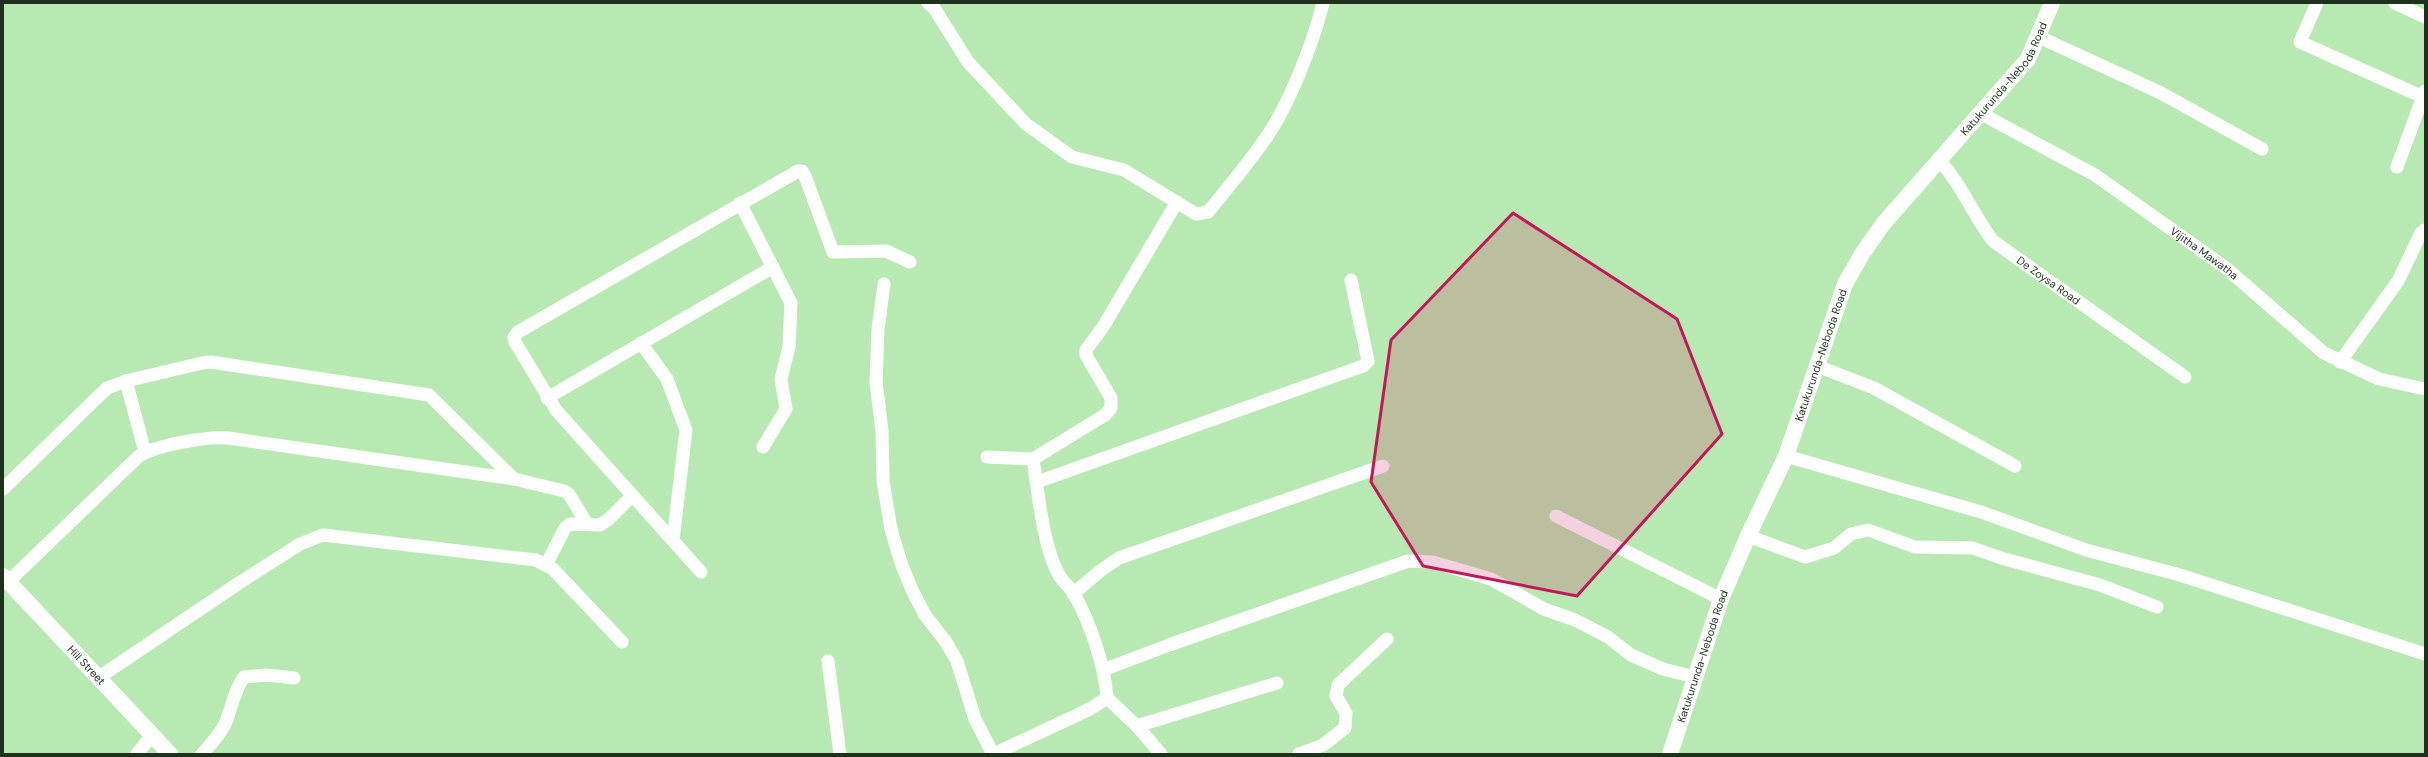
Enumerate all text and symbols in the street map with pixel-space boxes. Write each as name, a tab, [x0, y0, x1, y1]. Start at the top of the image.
street label: Katukurunda-Neboda Road	[1957, 20, 2050, 138]
street label: Vijitha Mawatha	[2168, 224, 2241, 283]
street label: De Zoysa Road	[2014, 253, 2083, 308]
street label: Katukurunda-Neboda Road	[1791, 287, 1850, 423]
street label: Katukurunda-Neboda Road	[1674, 588, 1731, 724]
street label: Hill Street	[65, 642, 108, 688]

